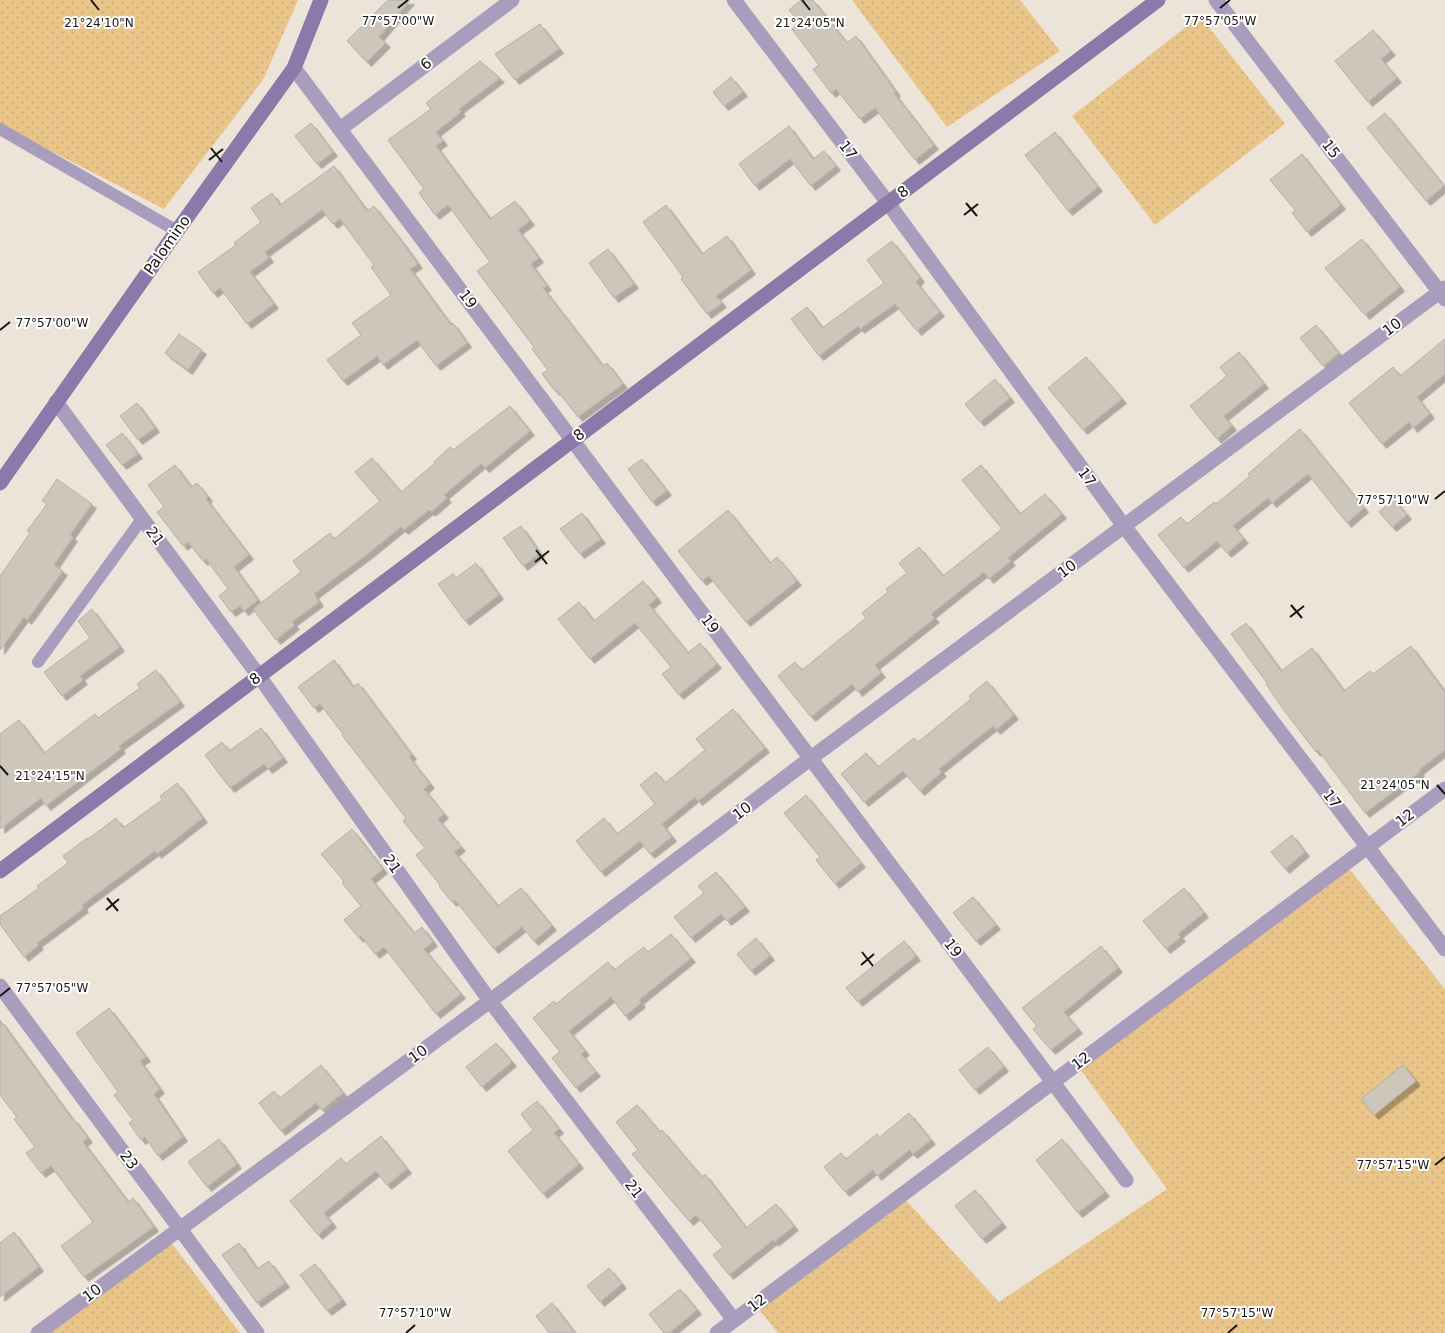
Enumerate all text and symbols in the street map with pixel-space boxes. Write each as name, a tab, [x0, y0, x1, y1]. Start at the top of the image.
text: 77°57'00"W	[362, 14, 434, 28]
text: 77°57'05"W	[1184, 14, 1256, 28]
text: 21°24'10"N	[64, 16, 134, 30]
text: 21°24'05"N	[775, 16, 845, 30]
street label: 6	[417, 54, 435, 74]
street label: 15	[1318, 136, 1344, 162]
street label: 17	[835, 137, 861, 163]
street label: 8	[894, 182, 912, 202]
street label: Palomino	[140, 212, 194, 278]
street label: 19	[455, 286, 481, 312]
street label: 10	[1379, 314, 1405, 340]
text: 77°57'00"W	[16, 316, 88, 330]
street label: 8	[570, 425, 588, 445]
street label: 17	[1074, 464, 1100, 490]
text: 77°57'10"W	[1357, 493, 1429, 507]
street label: 21	[142, 523, 168, 549]
street label: 10	[1054, 556, 1080, 582]
street label: 19	[697, 611, 723, 637]
street label: 8	[246, 669, 264, 689]
text: 21°24'15"N	[15, 769, 85, 783]
text: 21°24'05"N	[1360, 778, 1430, 792]
street label: 17	[1319, 786, 1345, 812]
street label: 10	[729, 798, 755, 824]
street label: 12	[1392, 805, 1418, 831]
street label: 21	[379, 851, 405, 877]
street label: 19	[940, 935, 966, 961]
text: 77°57'05"W	[16, 981, 88, 995]
street label: 10	[405, 1041, 431, 1067]
street label: 12	[1068, 1048, 1094, 1074]
street label: 23	[116, 1147, 142, 1173]
text: 77°57'15"W	[1357, 1158, 1429, 1172]
street label: 21	[621, 1176, 647, 1202]
street label: 10	[79, 1280, 105, 1306]
street label: 12	[744, 1290, 770, 1316]
text: 77°57'10"W	[379, 1306, 451, 1320]
text: 77°57'15"W	[1201, 1306, 1273, 1320]

